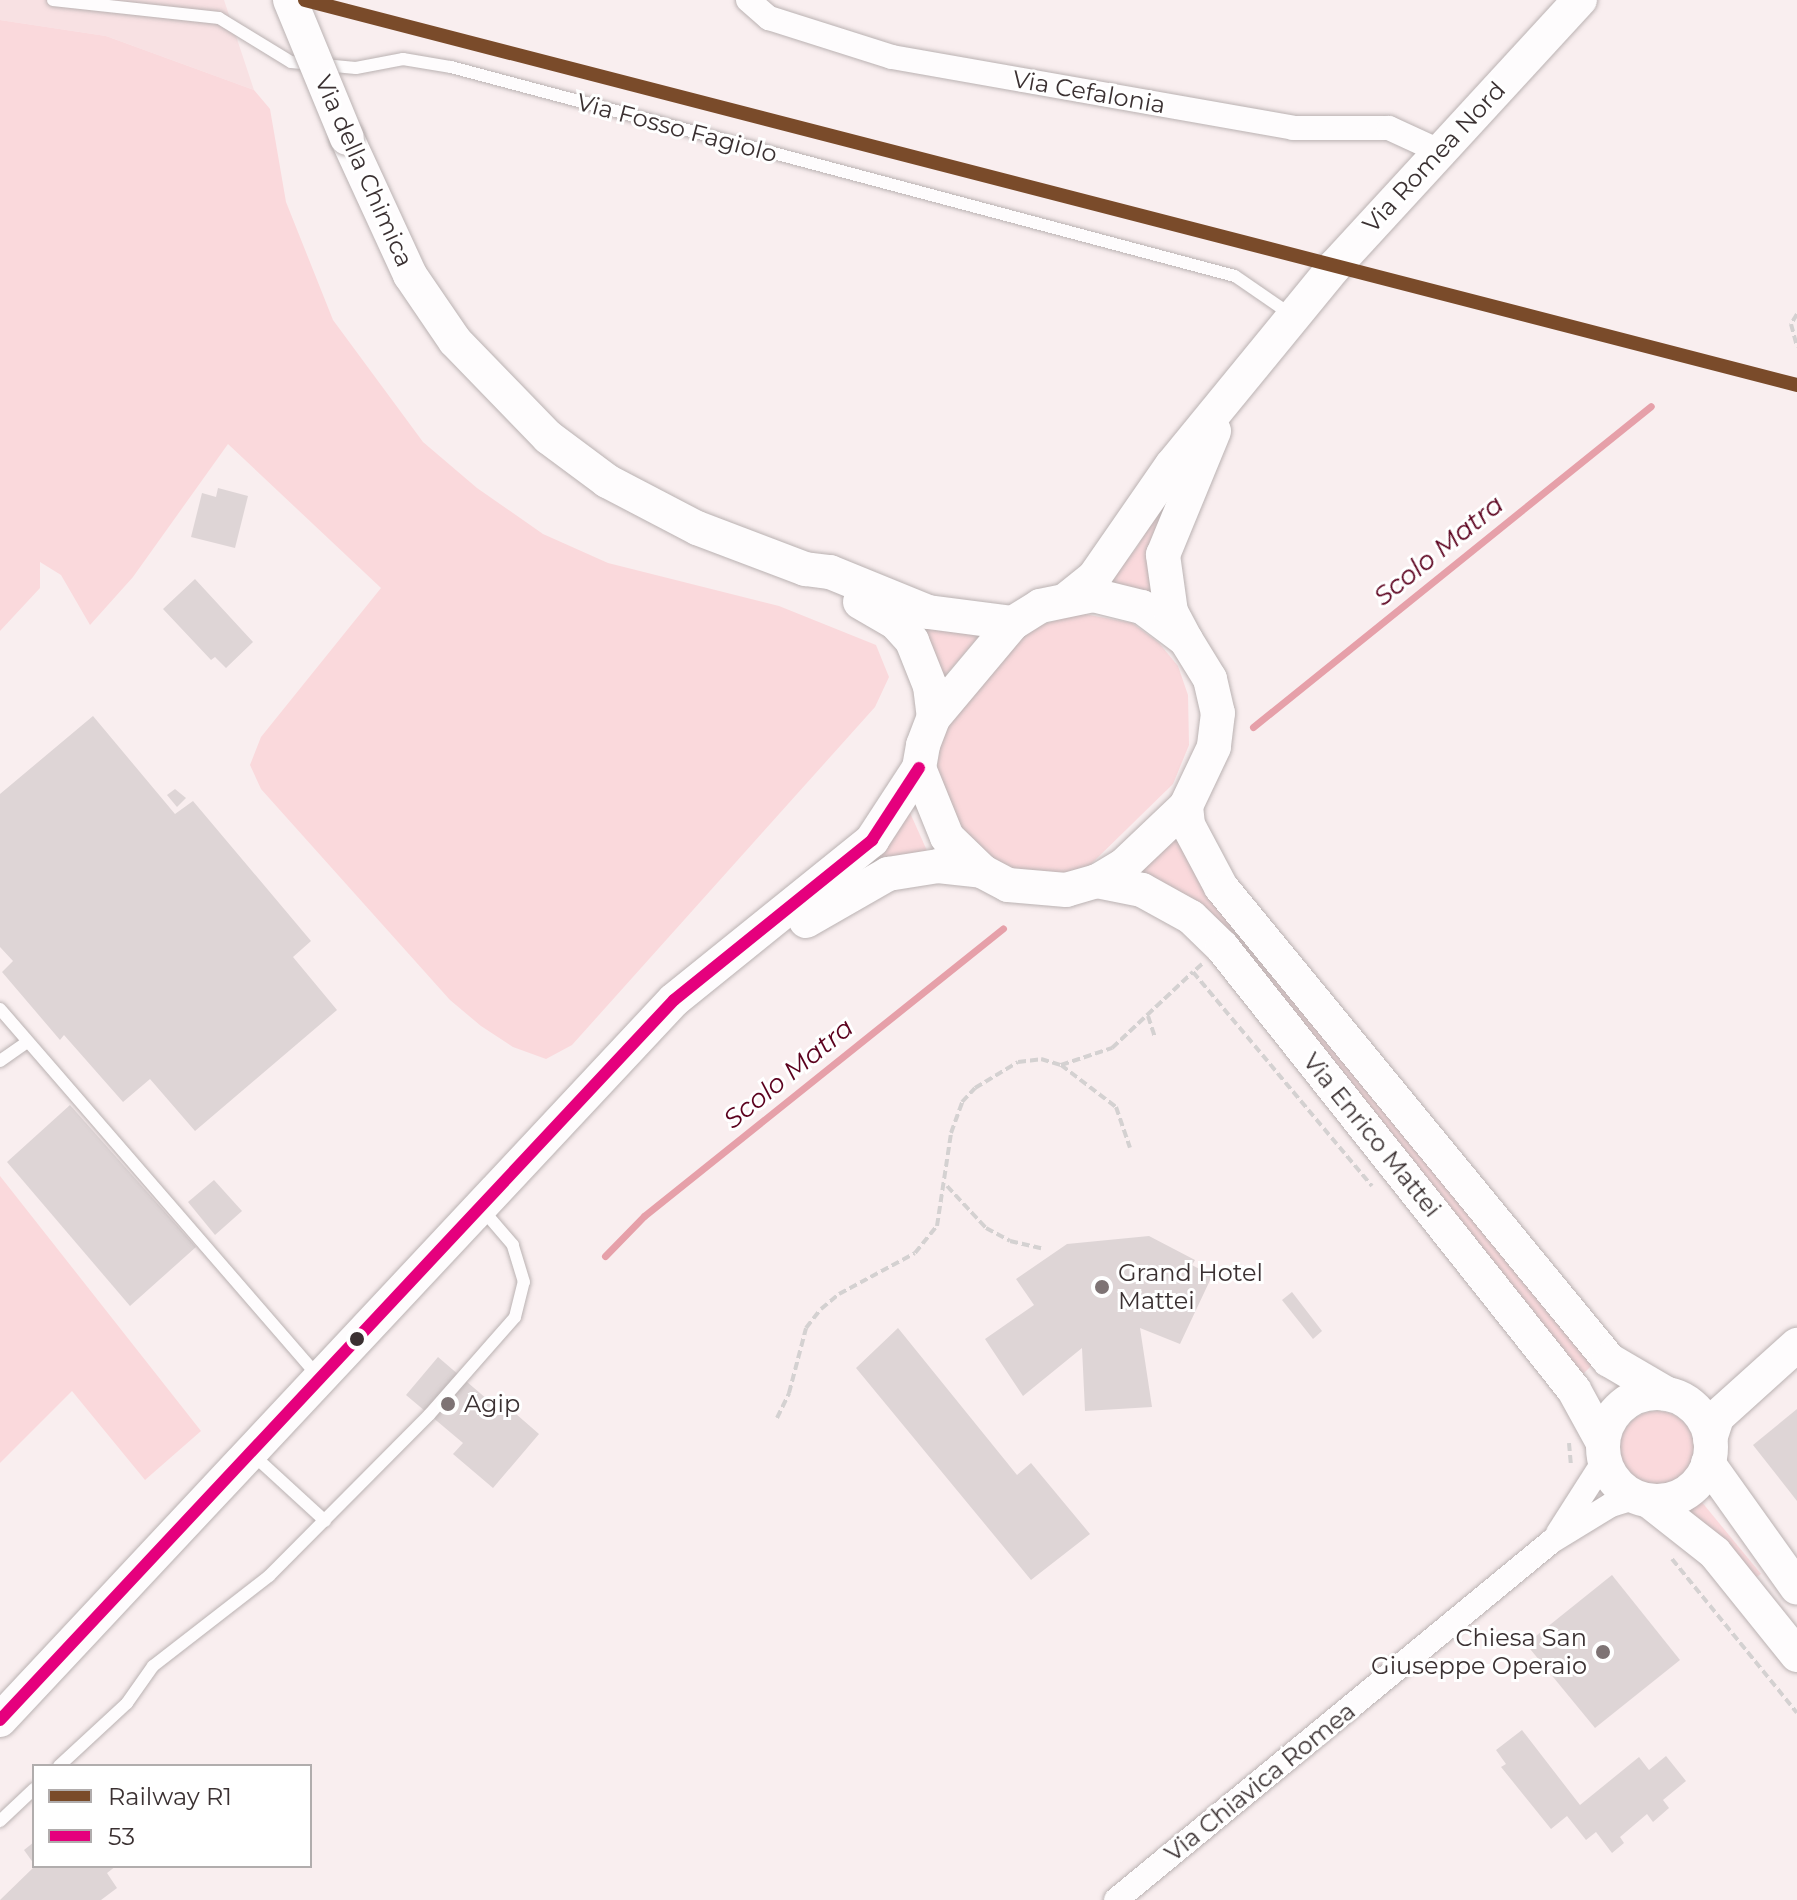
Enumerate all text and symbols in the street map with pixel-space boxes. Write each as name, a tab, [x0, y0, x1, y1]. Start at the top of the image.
street label: Via Cefalonia	[1010, 64, 1168, 120]
street label: Via della Chimica	[309, 71, 419, 271]
street label: Via Romea Nord	[1357, 76, 1511, 238]
street label: Via Fosso Fagiolo	[574, 87, 780, 169]
water label: Scolo Matra	[1368, 489, 1510, 613]
water label: Scolo Matra	[718, 1012, 860, 1136]
street label: Via Enrico Mattei	[1297, 1047, 1447, 1223]
place label: Grand Hotel Mattei	[1118, 1259, 1263, 1315]
marker: Grand Hotel Mattei	[1093, 1278, 1111, 1296]
unlabelled marker	[349, 1331, 365, 1347]
place label: Agip	[464, 1390, 520, 1418]
marker: Agip	[439, 1395, 457, 1413]
place label: Chiesa San Giuseppe Operaio	[1371, 1624, 1587, 1680]
marker: Chiesa San Giuseppe Operaio	[1594, 1643, 1612, 1661]
street label: Via Chiavica Romea	[1159, 1696, 1361, 1868]
legend	[32, 1764, 312, 1868]
text: Railway R1	[108, 1782, 232, 1811]
text: 53	[108, 1822, 135, 1851]

